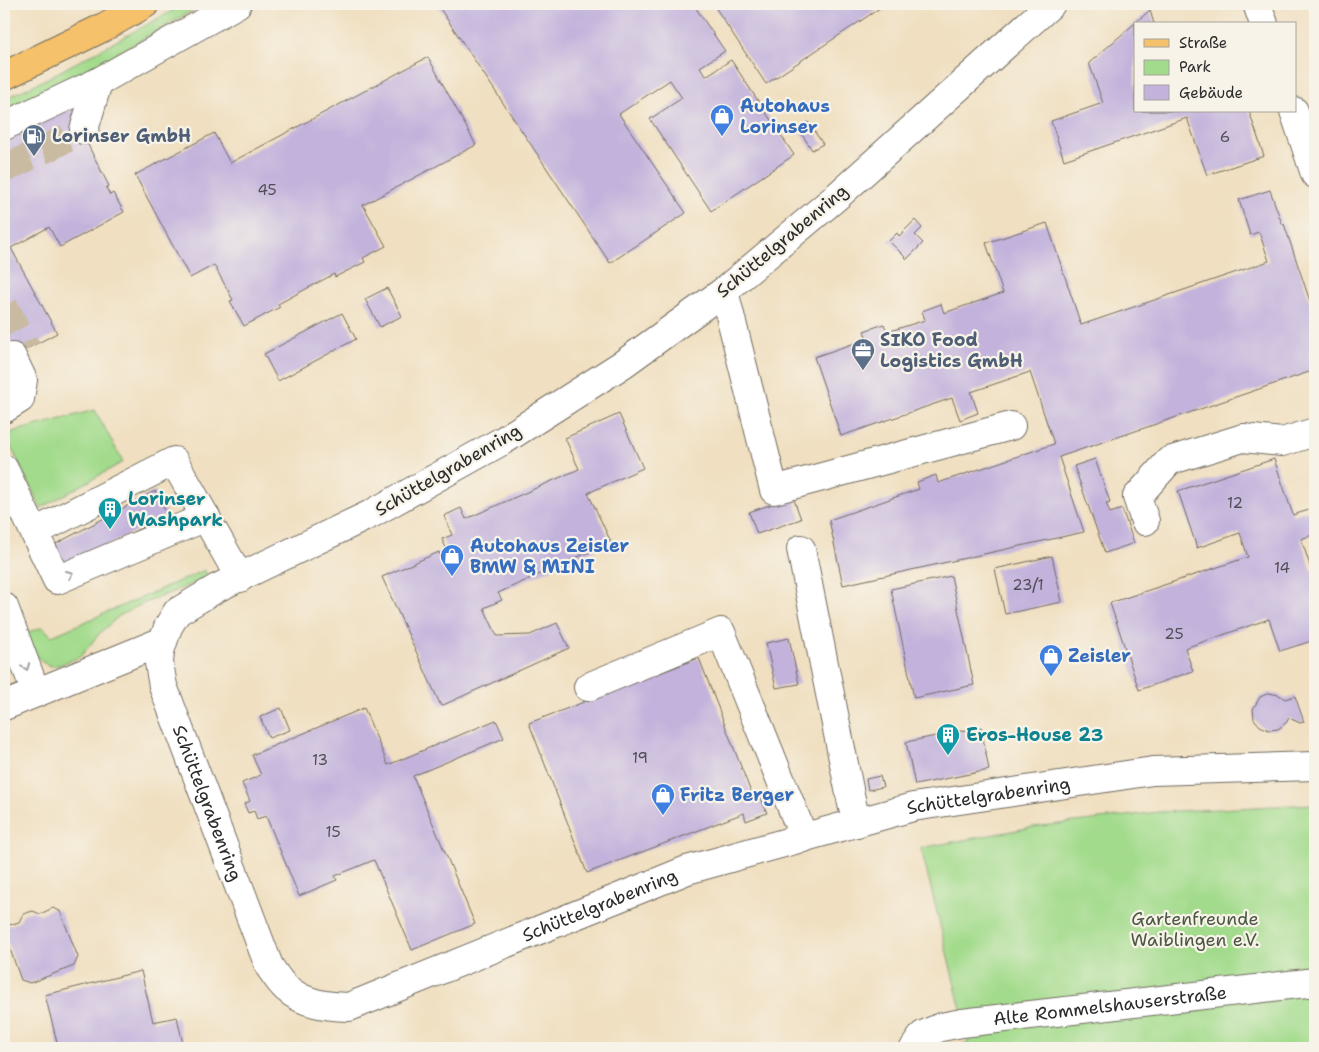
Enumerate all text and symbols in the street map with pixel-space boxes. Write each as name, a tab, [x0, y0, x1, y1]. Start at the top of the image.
legend	[1134, 22, 1296, 112]
text: Straße	[1179, 33, 1227, 53]
text: Park	[1179, 57, 1211, 77]
text: Gebäude	[1179, 83, 1243, 103]
place label: Autohaus Lorinser	[740, 94, 830, 139]
shop icon: Autohaus Lorinser	[709, 103, 735, 137]
fuel station icon: Lorinser GmbH	[21, 123, 47, 157]
place label: Lorinser GmbH	[52, 124, 191, 148]
house number: 6	[1220, 127, 1230, 147]
street label: Schüttelgrabenring	[711, 179, 853, 303]
house number: 45	[257, 180, 277, 200]
place label: SIKO Food Logistics GmbH	[880, 328, 1023, 373]
office icon: SIKO Food Logistics GmbH	[850, 337, 876, 371]
street label: Schüttelgrabenring	[371, 418, 525, 522]
place label: Lorinser Washpark	[128, 487, 223, 532]
house number: 12	[1227, 493, 1243, 513]
building icon: Lorinser Washpark	[97, 496, 123, 530]
place label: Autohaus Zeisler BMW & MINI	[470, 534, 629, 579]
shop icon: Autohaus Zeisler BMW & MINI	[439, 543, 465, 577]
house number: 14	[1274, 558, 1290, 578]
one-way arrow	[65, 570, 73, 580]
house number: 23/1	[1012, 575, 1044, 595]
house number: 25	[1164, 624, 1184, 644]
shop icon: Zeisler	[1038, 643, 1064, 677]
place label: Zeisler	[1068, 644, 1131, 668]
one-way arrow	[20, 662, 30, 670]
street label: Schüttelgrabenring	[167, 722, 248, 884]
building icon: Eros-House 23	[935, 722, 961, 756]
place label: Eros-House 23	[966, 723, 1103, 747]
house number: 19	[632, 748, 648, 768]
house number: 13	[312, 750, 328, 770]
street label: Schüttelgrabenring	[904, 772, 1072, 820]
shop icon: Fritz Berger	[650, 782, 676, 816]
place label: Fritz Berger	[680, 783, 794, 807]
house number: 15	[325, 822, 341, 842]
street label: Schüttelgrabenring	[519, 863, 681, 947]
park label: Gartenfreunde Waiblingen e.V.	[1131, 907, 1259, 952]
street label: Alte Rommelshauserstraße	[992, 980, 1228, 1031]

